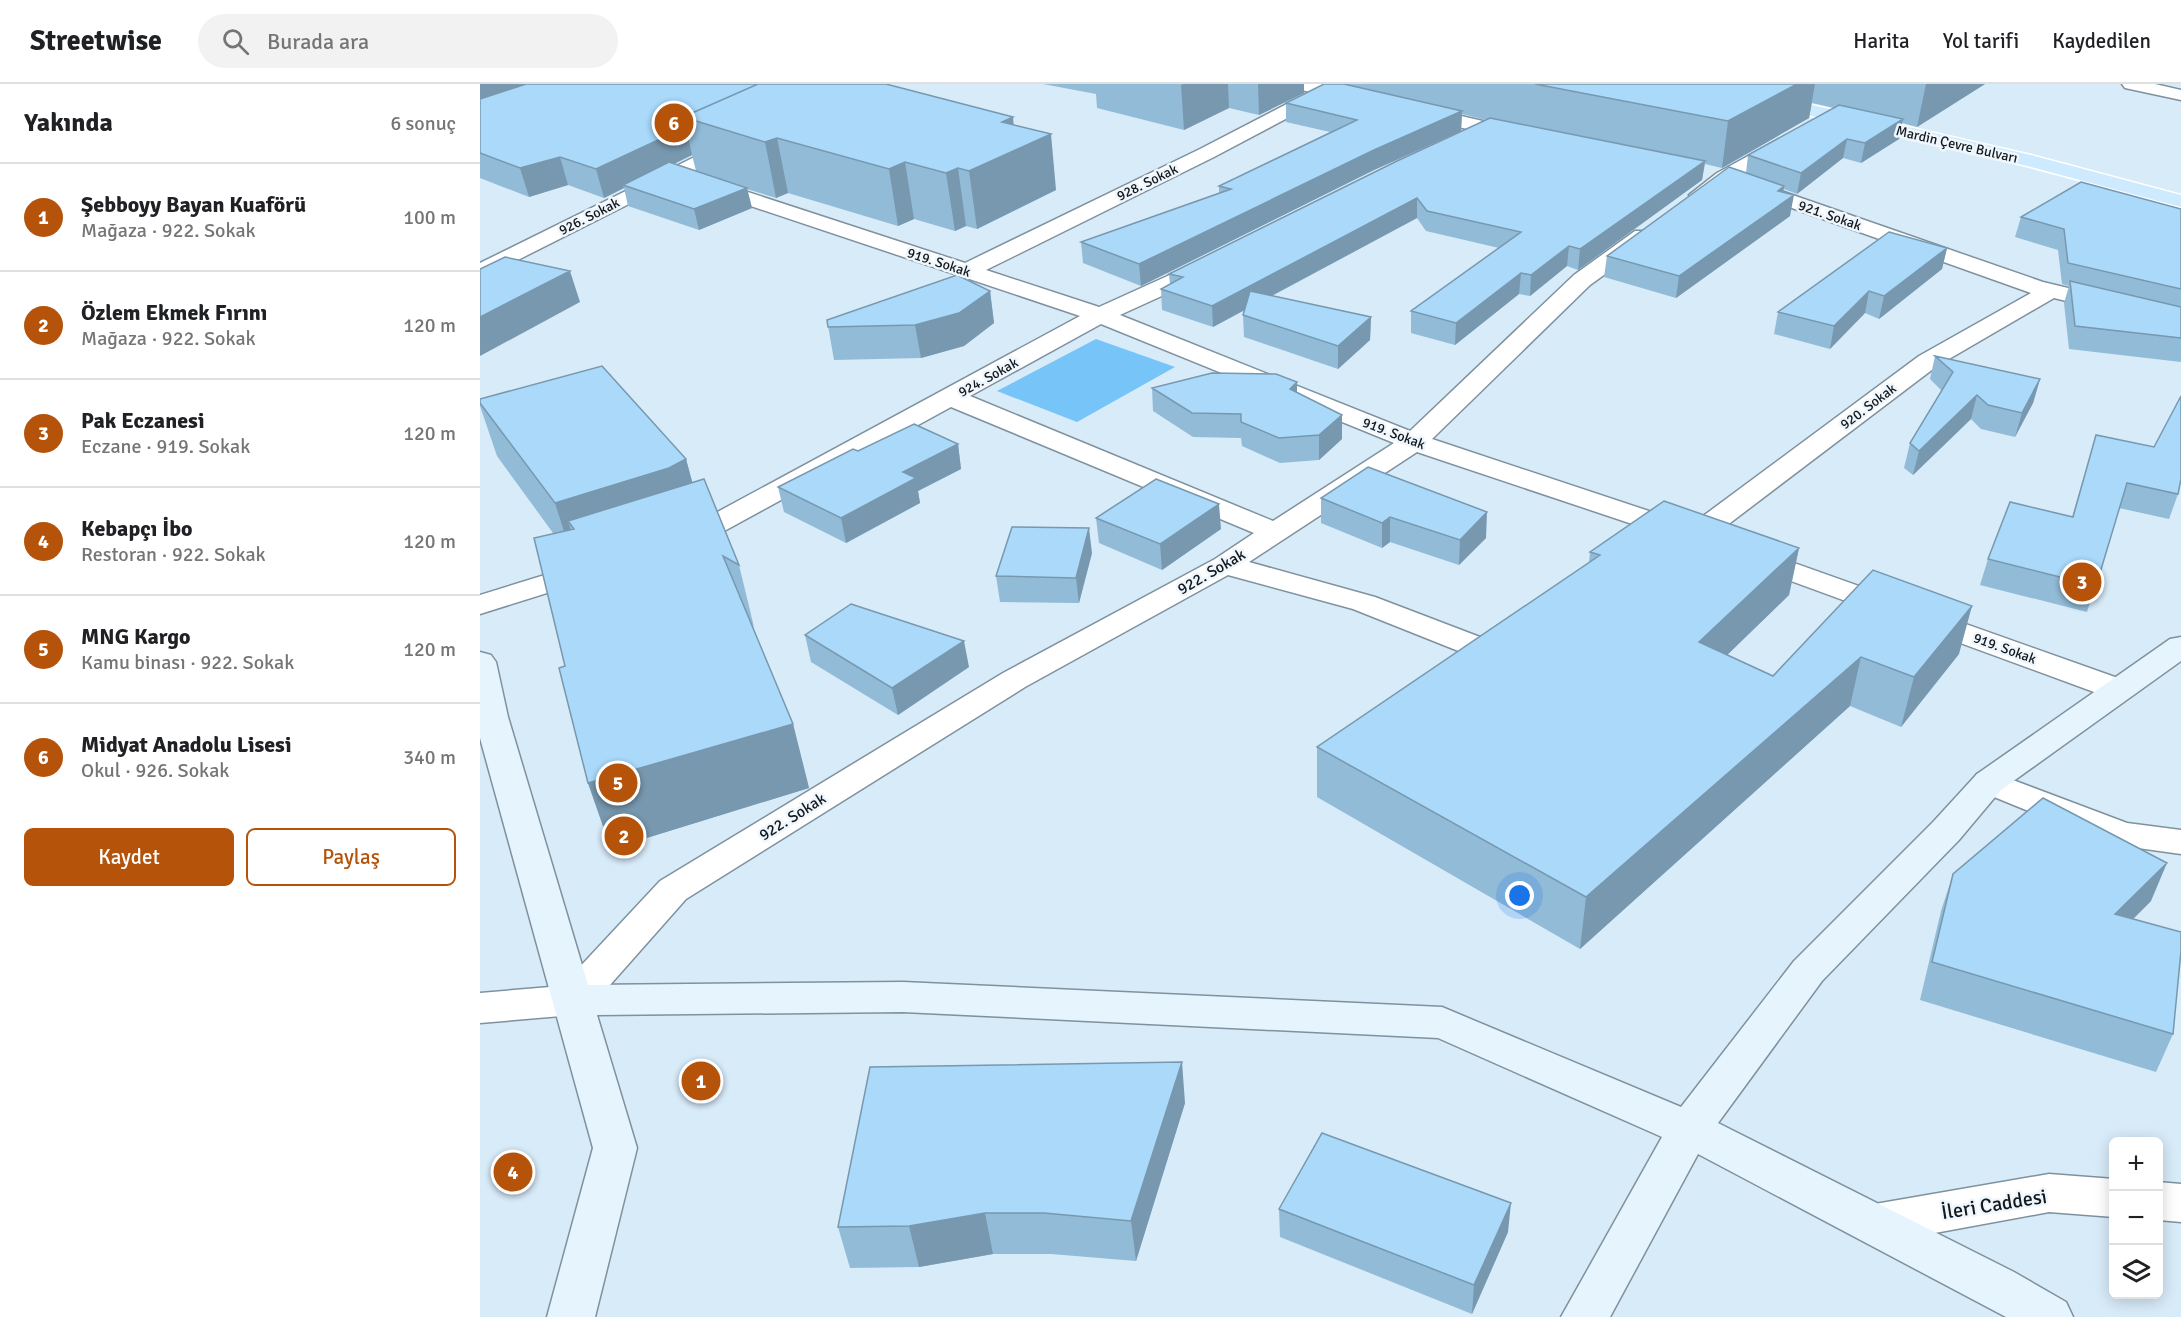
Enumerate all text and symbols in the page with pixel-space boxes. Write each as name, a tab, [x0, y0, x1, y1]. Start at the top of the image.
search box	[198, 14, 618, 68]
text: Streetwise	[30, 24, 162, 58]
icon: search	[219, 25, 252, 58]
text: Burada ara	[267, 28, 369, 55]
text: Harita	[1853, 28, 1910, 54]
text: Yol tarifi	[1943, 28, 2019, 54]
text: Kaydedilen	[2052, 28, 2151, 54]
pin: 6	[654, 100, 694, 146]
text: Yakında	[24, 107, 113, 139]
text: 6 sonuç	[390, 111, 456, 136]
street label: Mardin Çevre Bulvarı	[1894, 122, 2019, 167]
street label: 928. Sokak	[1114, 160, 1180, 204]
text: Şebboyy Bayan Kuaförü	[81, 191, 306, 218]
street label: 926. Sokak	[556, 194, 622, 239]
street label: 921. Sokak	[1796, 197, 1864, 234]
text: 1	[38, 205, 49, 230]
text: 100 m	[403, 205, 456, 230]
text: Mağaza · 922. Sokak	[81, 218, 256, 243]
street label: 919. Sokak	[905, 244, 973, 281]
text: Özlem Ekmek Fırını	[81, 299, 267, 326]
text: 2	[38, 313, 49, 338]
text: 120 m	[403, 313, 456, 338]
text: Mağaza · 922. Sokak	[81, 326, 256, 351]
street label: 924. Sokak	[955, 354, 1021, 401]
street label: 920. Sokak	[1837, 380, 1900, 433]
text: Pak Eczanesi	[81, 407, 205, 434]
street label: 919. Sokak	[1360, 414, 1428, 453]
text: 3	[38, 421, 49, 446]
text: 120 m	[403, 421, 456, 446]
text: Eczane · 919. Sokak	[81, 434, 250, 459]
text: Kebapçı İbo	[81, 515, 192, 542]
text: 4	[38, 529, 49, 554]
text: 120 m	[403, 529, 456, 554]
text: Restoran · 922. Sokak	[81, 542, 266, 567]
street label: 922. Sokak	[1174, 544, 1249, 599]
pin: 3	[2062, 560, 2102, 604]
text: MNG Kargo	[81, 623, 191, 650]
street label: 919. Sokak	[1971, 629, 2039, 668]
text: 5	[38, 637, 49, 662]
text: 120 m	[403, 637, 456, 662]
text: Kamu binası · 922. Sokak	[81, 650, 294, 675]
text: Midyat Anadolu Lisesi	[81, 731, 292, 758]
text: 6	[38, 745, 49, 770]
text: 340 m	[403, 745, 456, 770]
text: Okul · 926. Sokak	[81, 758, 229, 783]
pin: 5	[598, 760, 638, 806]
street label: 922. Sokak	[755, 788, 830, 845]
pin: 2	[604, 814, 644, 858]
button: Kaydet	[24, 828, 234, 886]
button: Paylaş	[246, 828, 456, 886]
your location	[1505, 881, 1534, 910]
pin: 1	[682, 1058, 720, 1104]
map controls	[2109, 1137, 2163, 1299]
button: +	[2109, 1137, 2163, 1191]
pin: 4	[494, 1150, 532, 1194]
street label: İleri Caddesi	[1940, 1184, 2049, 1225]
button: −	[2109, 1191, 2163, 1245]
button: layers	[2109, 1245, 2163, 1299]

